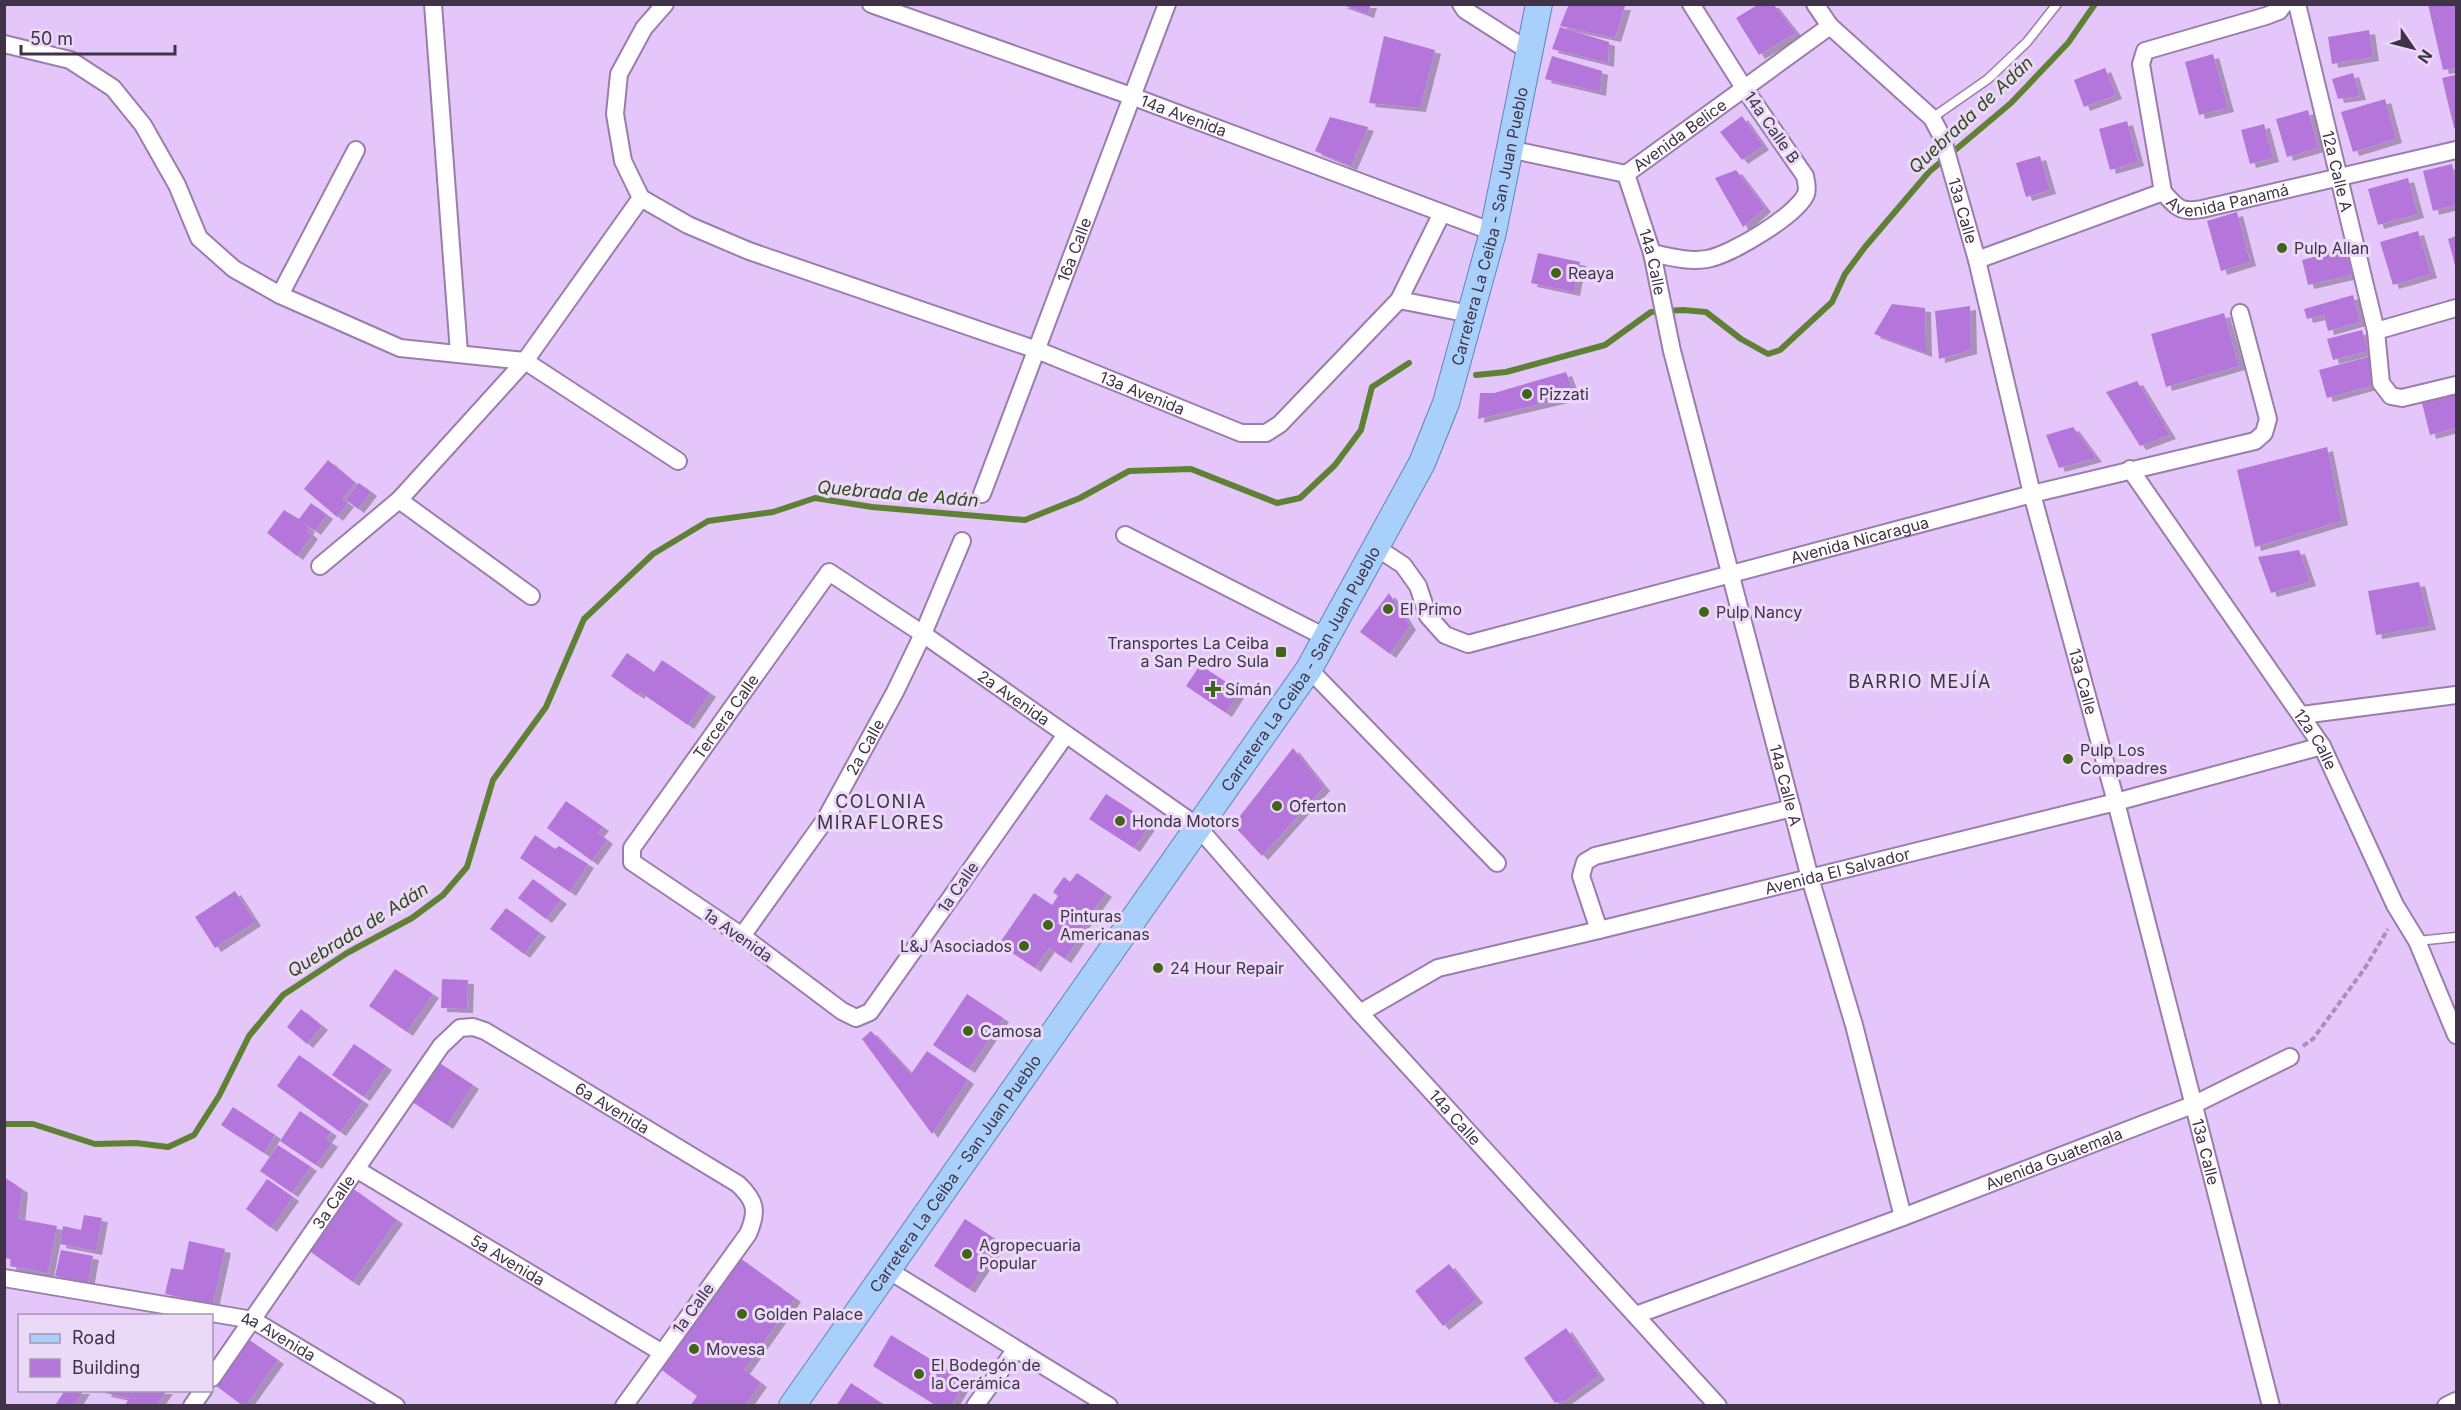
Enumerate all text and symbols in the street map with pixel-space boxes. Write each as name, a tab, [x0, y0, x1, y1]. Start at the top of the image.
scale bar	[21, 18, 176, 56]
north arrow	[2383, 18, 2443, 78]
text: 50 m	[30, 28, 73, 49]
text: N	[2414, 46, 2437, 67]
water label: Quebrada de Adán	[1904, 52, 2037, 178]
street label: Carretera La Ceiba - San Juan Pueblo	[1447, 85, 1532, 368]
street label: 14a Calle B	[1740, 87, 1804, 167]
street label: 14a Avenida	[1138, 90, 1229, 141]
street label: Avenida Belice	[1629, 94, 1730, 176]
street label: 12a Calle A	[2318, 128, 2357, 214]
street label: 13a Calle	[1944, 175, 1982, 246]
street label: Avenida Panamá	[2162, 179, 2291, 220]
street label: 16a Calle	[1053, 215, 1095, 285]
street label: 14a Calle	[1635, 226, 1670, 297]
place label: Pulp Allan	[2294, 238, 2369, 258]
marker: Pulp Allan	[2275, 241, 2289, 255]
place label: Reaya	[1568, 263, 1614, 283]
marker: Reaya	[1549, 266, 1563, 280]
street label: 13a Avenida	[1097, 367, 1188, 419]
place label: Pizzati	[1539, 384, 1589, 404]
marker: Pizzati	[1520, 387, 1534, 401]
water label: Quebrada de Adán	[816, 476, 980, 511]
street label: Avenida Nicaragua	[1788, 512, 1931, 568]
street label: Carretera La Ceiba - San Juan Pueblo	[1216, 543, 1384, 795]
place label: El Primo	[1400, 599, 1462, 619]
marker: El Primo	[1381, 602, 1395, 616]
place label: Pulp Nancy	[1716, 602, 1802, 622]
marker: Pulp Nancy	[1697, 605, 1711, 619]
place label: Transportes La Ceiba a San Pedro Sula	[1107, 633, 1269, 671]
marker: Transportes La Ceiba a San Pedro Sula	[1274, 645, 1288, 659]
street label: 13a Calle	[2065, 646, 2102, 717]
street label: 2a Avenida	[974, 666, 1054, 730]
street label: Tercera Calle	[689, 670, 763, 763]
district label: BARRIO MEJÍA	[1848, 670, 1992, 692]
place label: Símán	[1225, 679, 1272, 699]
marker: Símán	[1206, 682, 1220, 696]
street label: 12a Calle	[2289, 705, 2341, 773]
street label: 2a Calle	[842, 715, 888, 778]
place label: Pulp Los Compadres	[2080, 740, 2168, 778]
street label: 14a Calle A	[1765, 742, 1806, 828]
marker: Pulp Los Compadres	[2061, 752, 2075, 766]
district label: COLONIA MIRAFLORES	[817, 791, 945, 833]
place label: Oferton	[1289, 796, 1346, 816]
marker: Oferton	[1270, 799, 1284, 813]
place label: Honda Motors	[1132, 811, 1239, 831]
marker: Honda Motors	[1113, 814, 1127, 828]
street label: Avenida El Salvador	[1763, 843, 1912, 899]
street label: 1a Calle	[933, 858, 983, 916]
water label: Quebrada de Adán	[283, 878, 432, 981]
street label: 1a Avenida	[699, 904, 777, 966]
place label: Pinturas Americanas	[1060, 906, 1150, 944]
marker: Pinturas Americanas	[1041, 918, 1055, 932]
place label: L&J Asociados	[900, 936, 1012, 956]
marker: L&J Asociados	[1017, 939, 1031, 953]
place label: 24 Hour Repair	[1170, 958, 1284, 978]
marker: 24 Hour Repair	[1151, 961, 1165, 975]
place label: Camosa	[980, 1021, 1042, 1041]
marker: Camosa	[961, 1024, 975, 1038]
street label: Carretera La Ceiba - San Juan Pueblo	[865, 1051, 1045, 1296]
street label: 6a Avenida	[571, 1078, 653, 1138]
street label: 14a Calle	[1425, 1086, 1485, 1149]
street label: 13a Calle	[2188, 1116, 2224, 1187]
street label: Avenida Guatemala	[1982, 1123, 2125, 1194]
street label: 3a Calle	[308, 1171, 359, 1233]
street label: 5a Avenida	[467, 1230, 549, 1290]
place label: Agropecuaria Popular	[979, 1235, 1081, 1273]
marker: Agropecuaria Popular	[960, 1247, 974, 1261]
street label: 1a Calle	[668, 1279, 718, 1337]
place label: Golden Palace	[754, 1304, 863, 1324]
marker: Golden Palace	[735, 1307, 749, 1321]
street label: 4a Avenida	[239, 1308, 319, 1365]
legend	[18, 1314, 213, 1392]
text: Road	[72, 1327, 115, 1348]
place label: Movesa	[706, 1339, 765, 1359]
marker: Movesa	[687, 1342, 701, 1356]
place label: El Bodegón de la Cerámica	[931, 1355, 1041, 1393]
text: Building	[72, 1357, 140, 1378]
marker: El Bodegón de la Cerámica	[912, 1367, 926, 1381]

